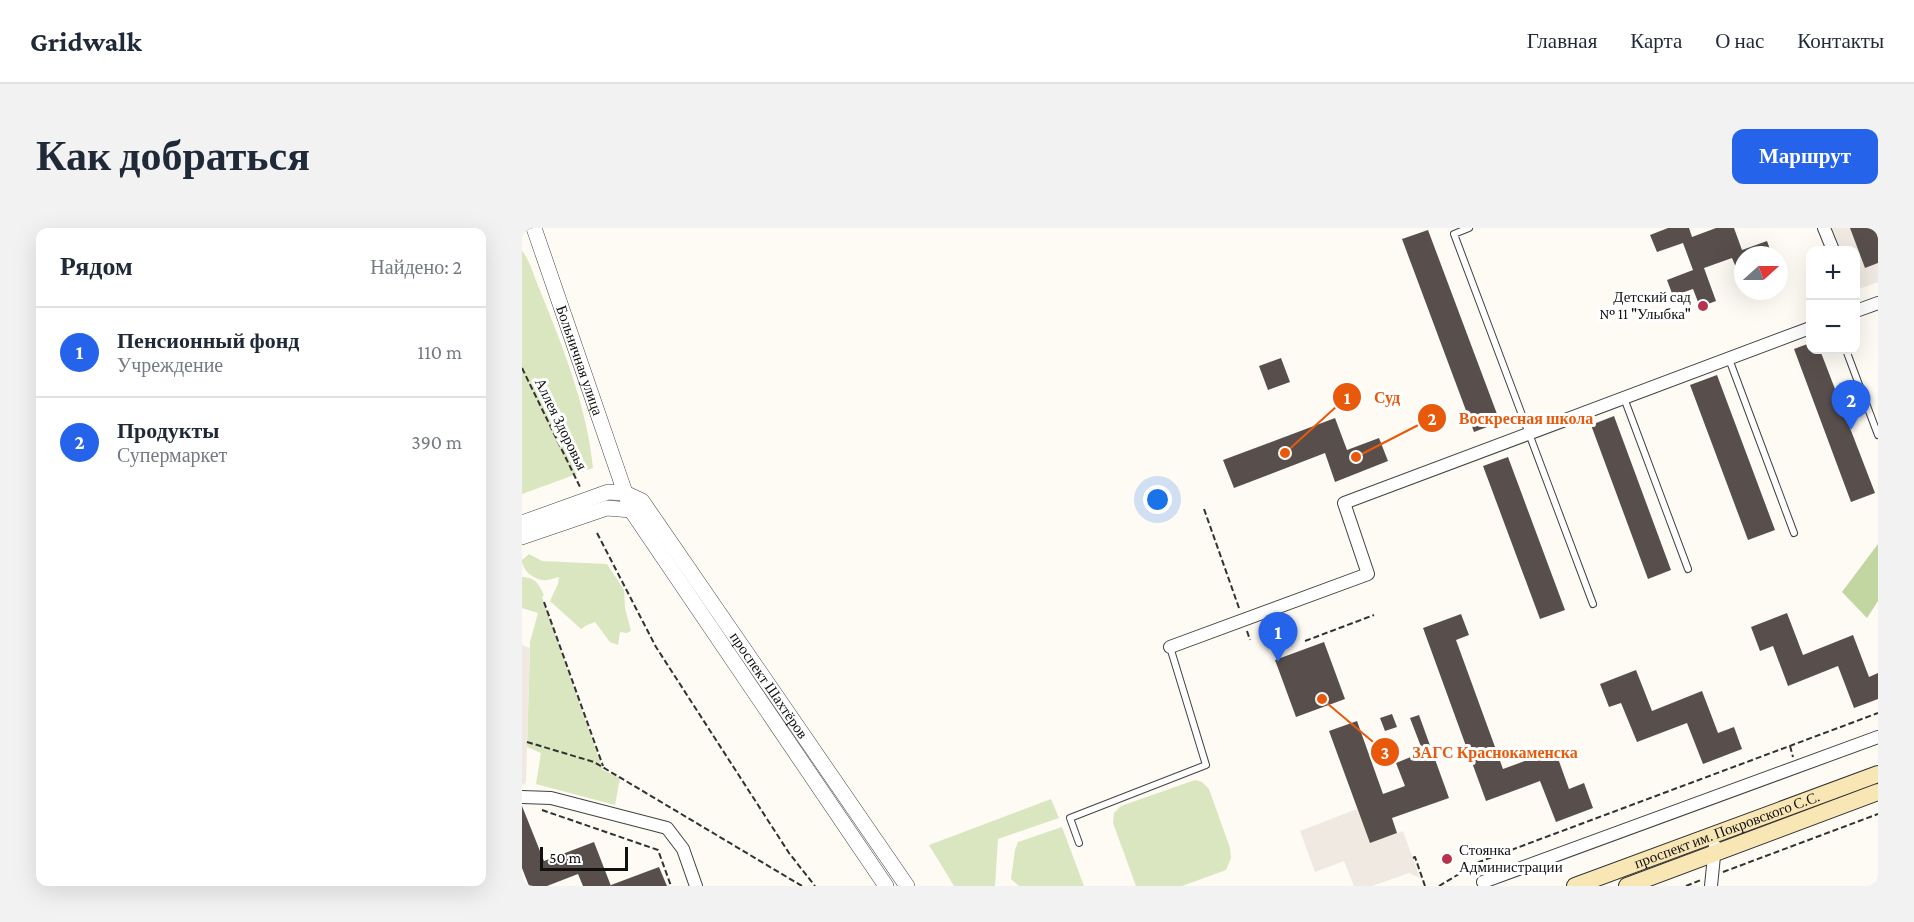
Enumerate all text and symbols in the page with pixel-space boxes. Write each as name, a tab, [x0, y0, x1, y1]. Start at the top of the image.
text: Gridwalk	[30, 26, 142, 57]
text: Главная	[1527, 29, 1597, 53]
text: Карта	[1630, 29, 1682, 53]
text: О нас	[1715, 29, 1764, 53]
text: Контакты	[1797, 29, 1884, 53]
button: Маршрут	[1732, 129, 1878, 184]
text: Как добраться	[36, 132, 310, 179]
north arrow	[1734, 246, 1788, 300]
map controls	[1806, 246, 1860, 354]
button: +	[1806, 246, 1860, 300]
text: Рядом	[60, 252, 133, 281]
text: Найдено: 2	[370, 256, 462, 278]
place label: Детский сад № 11 "Улыбка"	[1600, 289, 1691, 322]
marker: Детский сад № 11 "Улыбка"	[1696, 299, 1710, 313]
button: −	[1806, 300, 1860, 354]
street label: Больничная улица	[553, 303, 606, 418]
text: Пенсионный фонд	[117, 328, 299, 353]
text: 1	[76, 341, 83, 363]
text: 110 m	[418, 341, 462, 363]
text: Учреждение	[117, 354, 223, 376]
street label: Аллея Здоровья	[532, 375, 590, 473]
callout: Суд	[1332, 380, 1412, 414]
pin: 2	[1832, 380, 1870, 430]
text: 1	[1344, 388, 1351, 408]
text: Суд	[1374, 389, 1400, 407]
callout: Воскресная школа	[1417, 401, 1605, 435]
text: 2	[1427, 409, 1437, 429]
text: Воскресная школа	[1459, 410, 1593, 428]
text: Продукты	[117, 418, 220, 443]
text: 2	[74, 431, 85, 453]
text: 390 m	[411, 431, 462, 453]
text: Супермаркет	[117, 444, 227, 466]
your location	[1143, 485, 1172, 514]
pin: 1	[1258, 612, 1298, 662]
street label: проспект Шахтёров	[727, 629, 811, 742]
callout: ЗАГС Краснокаменска	[1370, 735, 1590, 769]
text: 3	[1381, 743, 1389, 763]
text: ЗАГС Краснокаменска	[1412, 744, 1578, 762]
street label: проспект им. Покровского С.С.	[1632, 788, 1822, 871]
place label: Стоянка Администрации	[1459, 842, 1563, 875]
scale bar	[540, 844, 628, 872]
text: 50 m	[549, 849, 581, 866]
marker: Стоянка Администрации	[1440, 852, 1454, 866]

